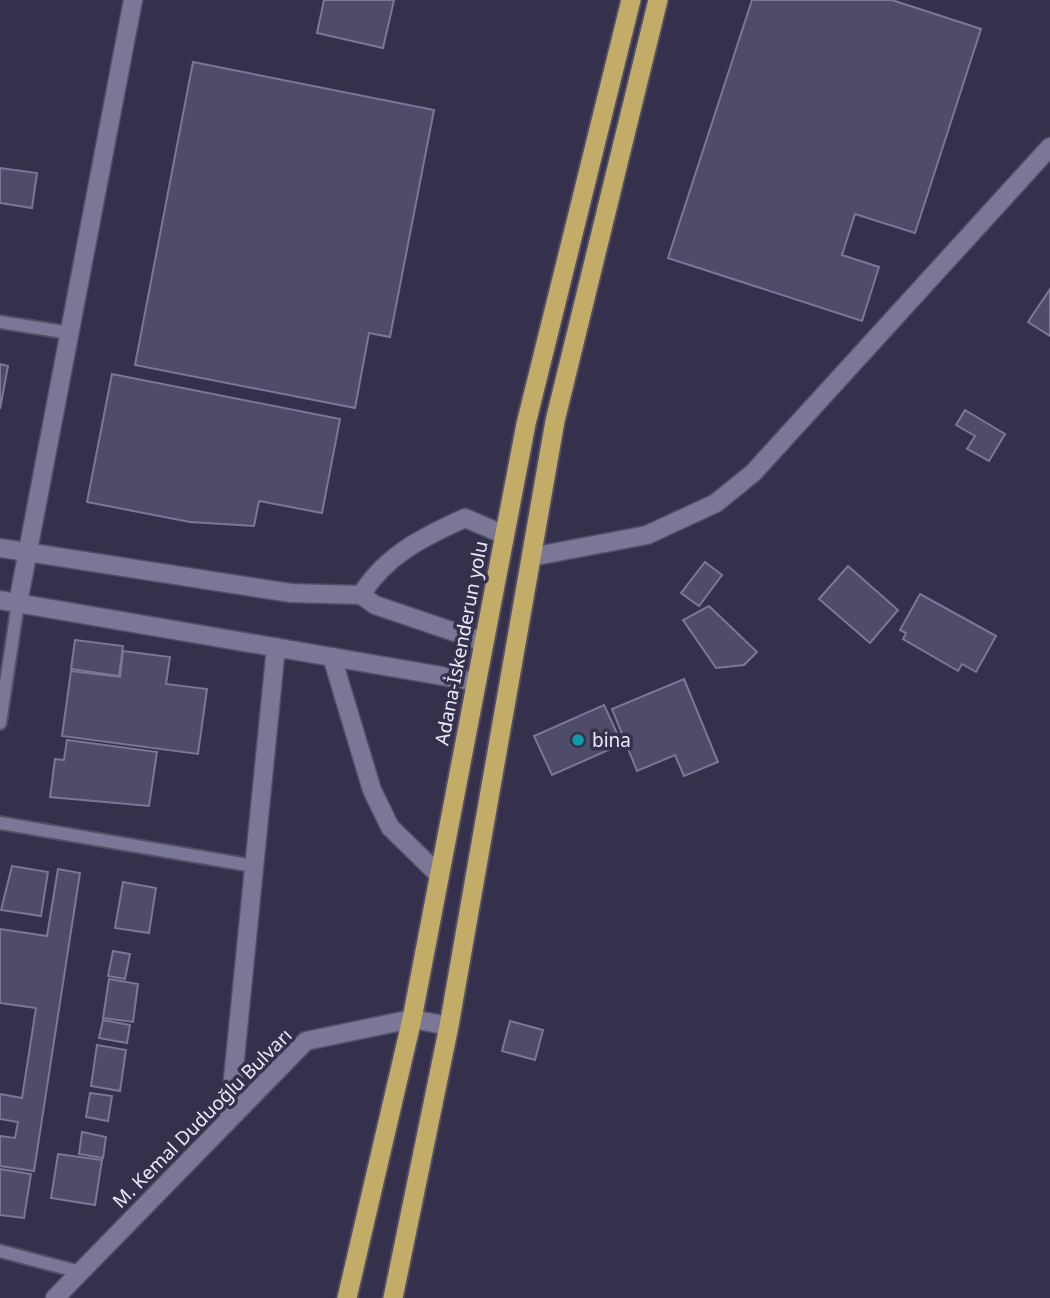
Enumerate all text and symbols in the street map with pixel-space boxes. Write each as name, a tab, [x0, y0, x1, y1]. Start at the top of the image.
street label: Adana-İskenderun yolu	[428, 539, 494, 747]
place label: bina	[592, 727, 631, 753]
marker: bina	[570, 732, 586, 748]
street label: M. Kemal Duduoğlu Bulvarı	[107, 1023, 297, 1213]

